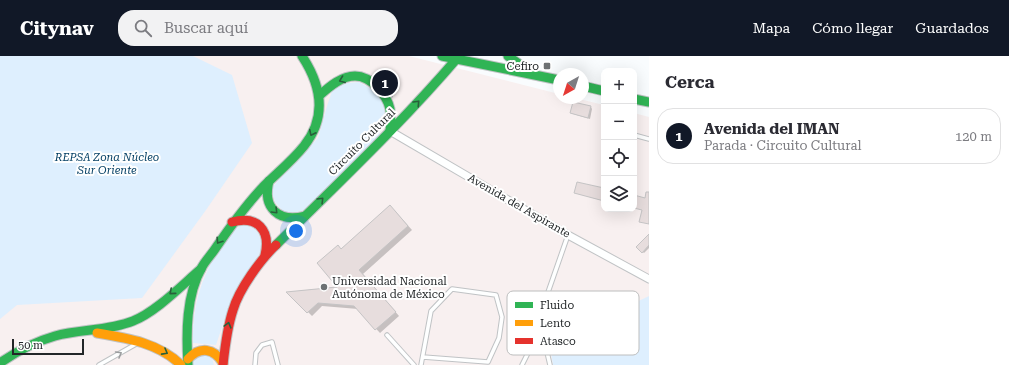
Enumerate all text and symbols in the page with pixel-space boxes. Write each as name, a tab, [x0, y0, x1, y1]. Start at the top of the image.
search box	[118, 10, 398, 46]
text: Citynav	[20, 17, 94, 40]
icon: search	[132, 17, 154, 39]
text: Buscar aquí	[164, 19, 248, 37]
text: Mapa	[753, 20, 790, 36]
text: Cómo llegar	[812, 20, 893, 36]
text: Guardados	[915, 20, 989, 36]
place label: Cefiro	[506, 60, 539, 73]
marker: Cefiro	[542, 61, 552, 71]
pin: 1	[372, 68, 398, 98]
north arrow	[553, 68, 589, 104]
map controls	[601, 68, 637, 212]
button: +	[601, 68, 637, 104]
text: Cerca	[665, 72, 715, 92]
one-way arrow	[339, 76, 346, 84]
one-way arrow	[413, 100, 420, 108]
button: −	[601, 104, 637, 140]
street label: Circuito Cultural	[326, 106, 398, 178]
text: Avenida del IMAN	[704, 120, 840, 138]
one-way arrow	[309, 128, 317, 136]
text: 1	[675, 129, 683, 144]
text: 120 m	[955, 129, 992, 144]
text: Parada · Circuito Cultural	[704, 138, 862, 153]
button: locate	[601, 140, 637, 176]
park label: REPSA Zona Núcleo Sur Oriente	[54, 151, 159, 177]
street label: Avenida del Aspirante	[465, 171, 573, 241]
button: layers	[601, 176, 637, 212]
one-way arrow	[317, 198, 324, 205]
one-way arrow	[270, 206, 278, 213]
your location	[286, 221, 306, 241]
one-way arrow	[217, 237, 224, 244]
place label: Universidad Nacional Autónoma de México	[332, 275, 447, 301]
marker: Universidad Nacional Autónoma de México	[319, 282, 329, 292]
one-way arrow	[170, 288, 177, 295]
legend	[507, 291, 639, 355]
text: Fluido	[540, 299, 574, 312]
text: Lento	[540, 317, 571, 330]
one-way arrow	[223, 322, 232, 329]
text: Atasco	[540, 335, 576, 348]
scale bar	[12, 337, 84, 356]
text: 50 m	[18, 339, 43, 352]
one-way arrow	[160, 348, 168, 355]
one-way arrow	[115, 351, 122, 358]

